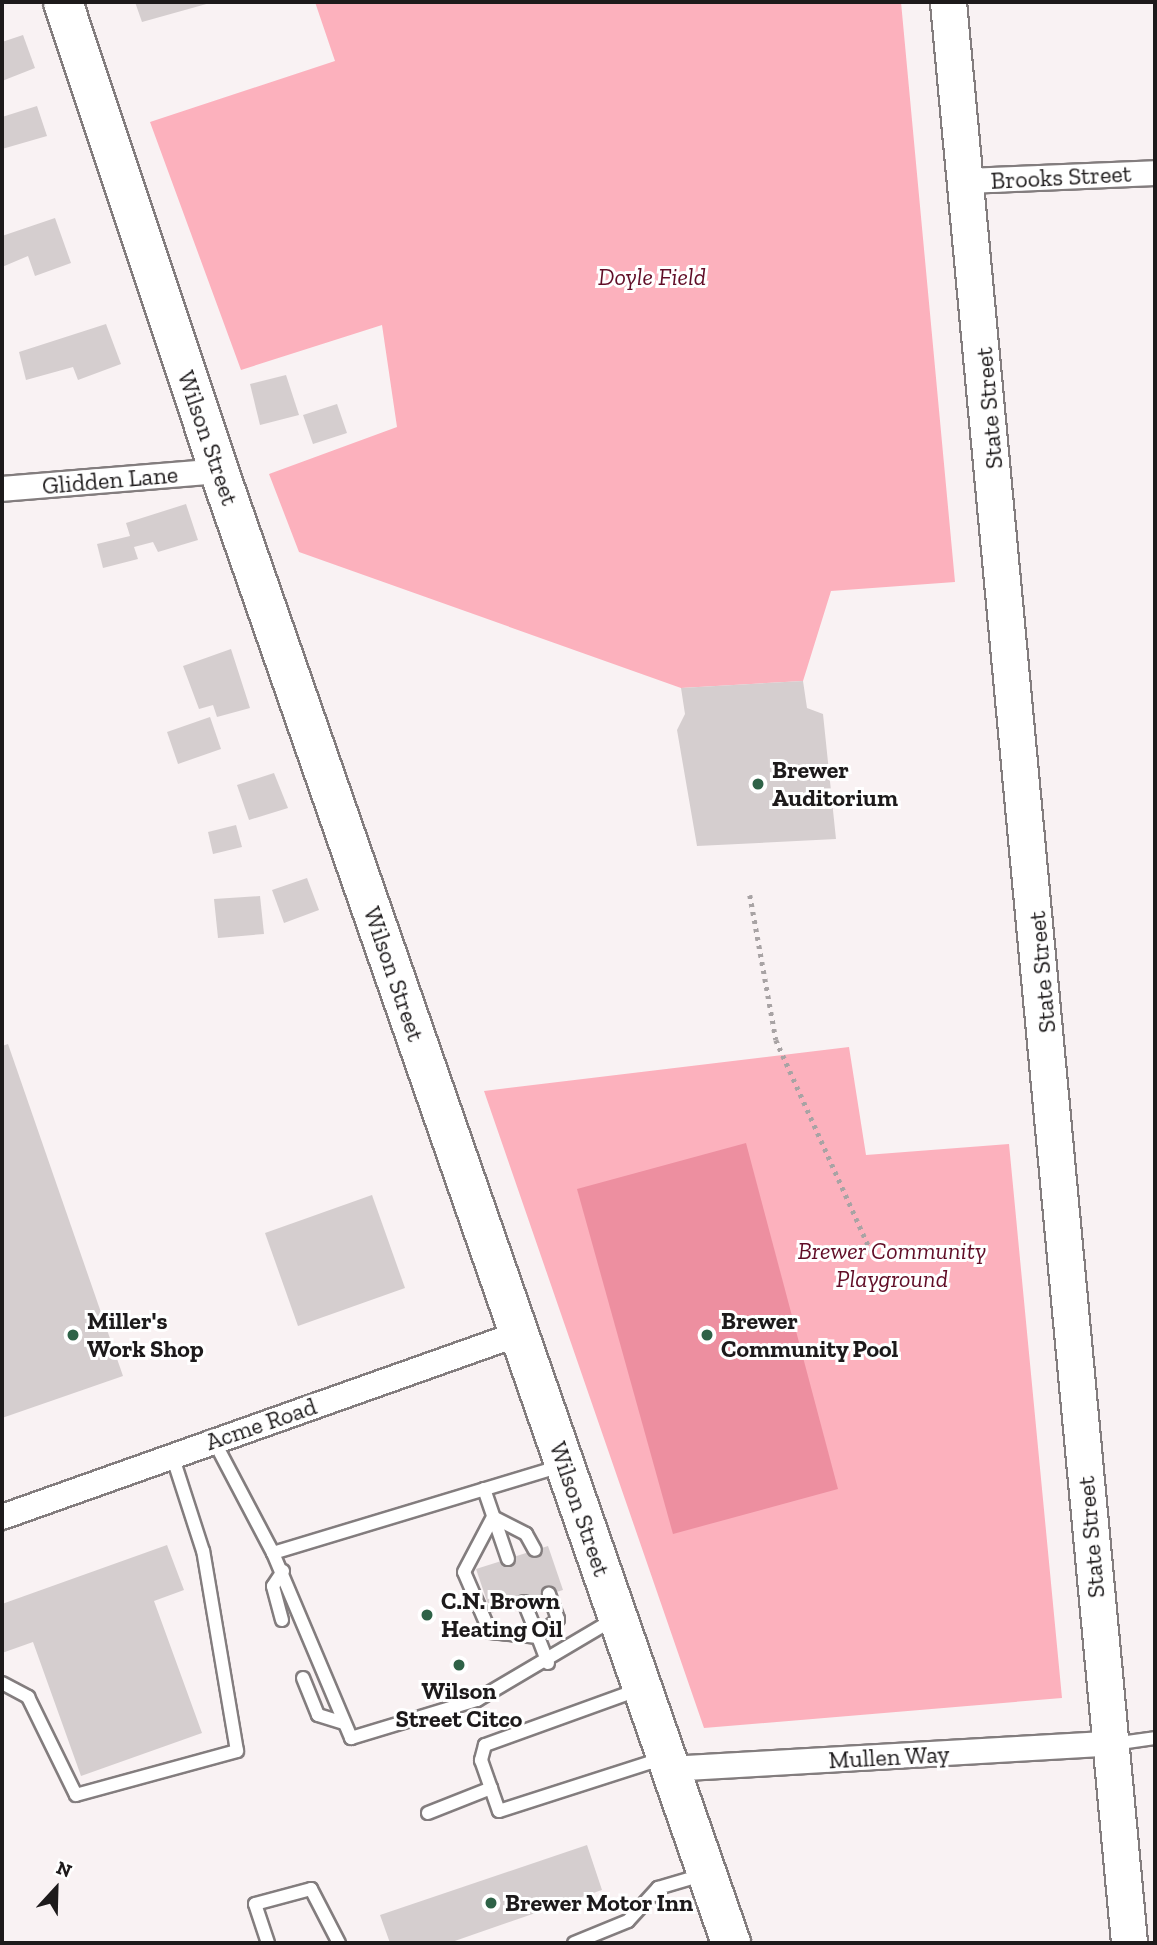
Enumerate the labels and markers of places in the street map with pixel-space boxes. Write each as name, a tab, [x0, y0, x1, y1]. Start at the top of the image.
place label: Brewer Auditorium	[772, 756, 898, 812]
marker: Brewer Auditorium	[750, 776, 766, 792]
place label: Miller's Work Shop	[87, 1307, 204, 1363]
place label: Brewer Community Pool	[721, 1307, 899, 1363]
marker: Miller's Work Shop	[65, 1327, 81, 1343]
marker: Brewer Community Pool	[699, 1327, 715, 1343]
place label: C.N. Brown Heating Oil	[441, 1587, 563, 1643]
marker: C.N. Brown Heating Oil	[419, 1607, 435, 1623]
marker: Wilson Street Citco	[451, 1657, 467, 1673]
place label: Wilson Street Citco	[396, 1677, 522, 1733]
place label: Brewer Motor Inn	[505, 1889, 694, 1917]
marker: Brewer Motor Inn	[483, 1895, 499, 1911]

